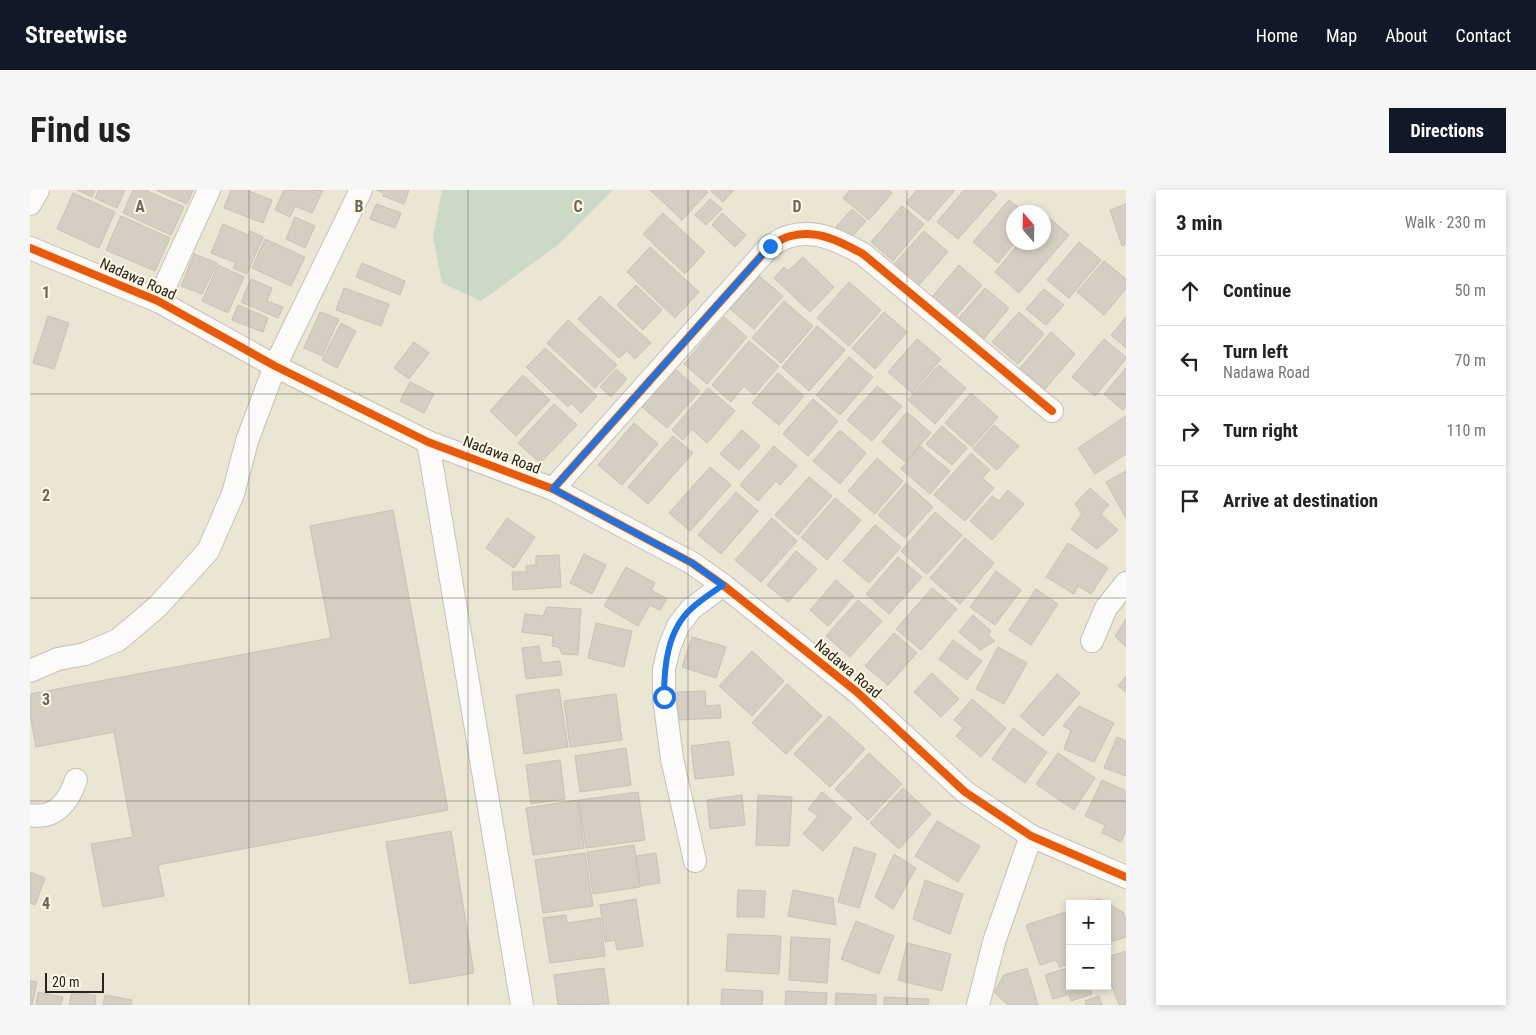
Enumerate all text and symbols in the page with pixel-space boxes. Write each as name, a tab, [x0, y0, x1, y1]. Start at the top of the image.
text: Streetwise	[25, 21, 127, 49]
text: Home	[1256, 25, 1298, 46]
text: Map	[1326, 25, 1357, 46]
text: About	[1385, 25, 1427, 46]
text: Contact	[1455, 25, 1511, 46]
button: Directions	[1389, 108, 1506, 153]
text: Find us	[30, 110, 131, 151]
text: A	[135, 197, 145, 216]
text: B	[355, 197, 364, 216]
text: C	[573, 197, 583, 216]
text: D	[792, 197, 802, 216]
north arrow	[1006, 205, 1051, 250]
text: 3 min	[1176, 211, 1223, 235]
text: Walk · 230 m	[1405, 213, 1486, 232]
route end	[759, 235, 782, 258]
street label: Nadawa Road	[97, 254, 179, 304]
icon: ahead	[1176, 277, 1204, 305]
text: Continue	[1223, 279, 1291, 302]
text: 50 m	[1454, 281, 1486, 300]
text: 1	[42, 283, 50, 302]
text: Turn left	[1223, 340, 1288, 363]
icon: left	[1176, 347, 1204, 375]
text: 70 m	[1454, 351, 1486, 370]
text: Nadawa Road	[1223, 363, 1310, 382]
icon: right	[1176, 417, 1204, 445]
text: Turn right	[1223, 419, 1298, 442]
text: 110 m	[1447, 421, 1486, 440]
street label: Nadawa Road	[461, 432, 543, 478]
text: 2	[42, 486, 50, 505]
icon: arrive	[1176, 487, 1204, 515]
text: Arrive at destination	[1223, 489, 1378, 512]
street label: Nadawa Road	[811, 636, 885, 702]
route start	[653, 686, 676, 709]
text: 3	[42, 690, 50, 709]
text: 4	[42, 894, 50, 913]
map controls	[1066, 900, 1111, 990]
button: +	[1066, 900, 1111, 945]
button: −	[1066, 945, 1111, 990]
scale bar	[45, 970, 104, 993]
text: 20 m	[52, 974, 80, 990]

